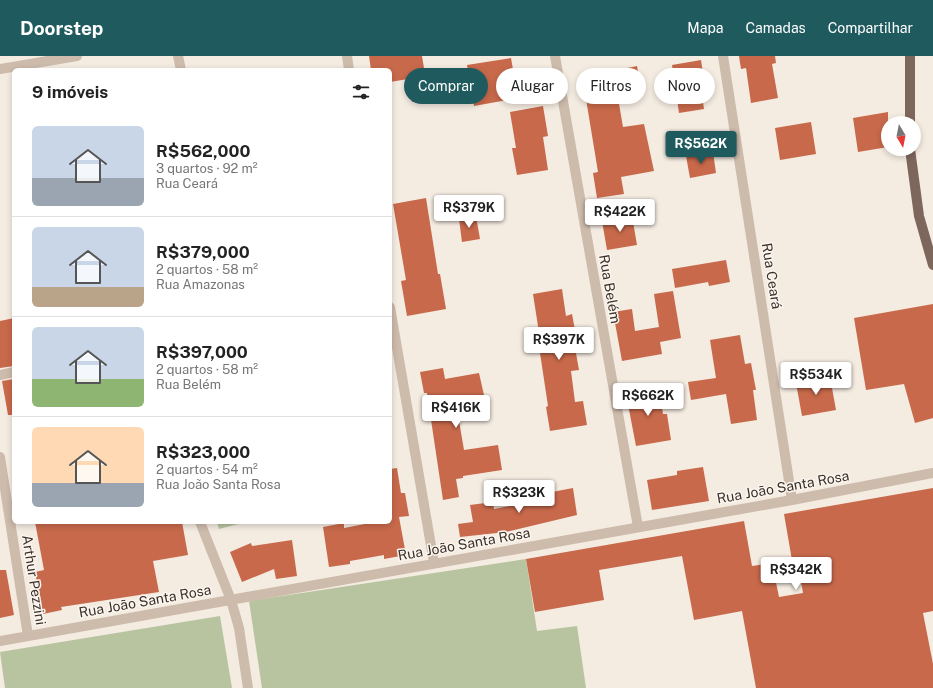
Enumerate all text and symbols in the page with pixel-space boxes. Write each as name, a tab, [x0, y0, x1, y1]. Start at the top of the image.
text: Doorstep	[20, 17, 103, 39]
text: Mapa	[687, 20, 723, 36]
text: Camadas	[745, 20, 806, 36]
text: Compartilhar	[828, 20, 913, 36]
chip: Comprar	[404, 68, 488, 104]
chip: Alugar	[496, 68, 568, 104]
chip: Filtros	[576, 68, 646, 104]
chip: Novo	[654, 68, 715, 104]
icon: filters	[350, 81, 372, 103]
text: 9 imóveis	[32, 82, 108, 102]
north arrow	[881, 116, 921, 156]
map controls	[881, 116, 921, 156]
pin: R$562K	[668, 131, 734, 165]
text: R$562K	[675, 136, 727, 151]
text: R$562,000	[156, 141, 250, 161]
icon: home	[64, 142, 112, 190]
text: 3 quartos · 92 m²	[156, 161, 258, 176]
text: Rua Ceará	[156, 176, 218, 191]
pin: R$379K	[436, 195, 502, 229]
pin: R$422K	[587, 199, 653, 233]
text: R$379K	[443, 200, 495, 215]
text: R$422K	[594, 204, 646, 219]
text: R$379,000	[156, 242, 250, 262]
street label: Rua Ceará	[759, 242, 785, 310]
icon: home	[64, 243, 112, 291]
street label: Rua Belém	[596, 253, 624, 325]
text: 2 quartos · 58 m²	[156, 262, 258, 277]
text: Rua Amazonas	[156, 277, 245, 292]
pin: R$397K	[526, 327, 592, 361]
text: R$397K	[533, 332, 585, 347]
text: R$397,000	[156, 342, 248, 362]
icon: home	[64, 343, 112, 391]
text: 2 quartos · 58 m²	[156, 362, 258, 377]
pin: R$534K	[783, 362, 849, 396]
text: R$534K	[789, 367, 843, 382]
text: Rua Belém	[156, 377, 221, 392]
pin: R$662K	[615, 383, 681, 417]
text: R$662K	[622, 388, 674, 403]
pin: R$416K	[423, 395, 489, 429]
text: R$416K	[431, 400, 481, 415]
text: R$323,000	[156, 442, 250, 462]
icon: home	[64, 443, 112, 491]
text: 2 quartos · 54 m²	[156, 462, 258, 477]
street label: Rua João Santa Rosa	[716, 467, 850, 507]
text: Rua João Santa Rosa	[156, 477, 281, 492]
pin: R$323K	[486, 480, 552, 514]
text: R$323K	[493, 485, 545, 500]
street label: Rua João Santa Rosa	[397, 524, 531, 564]
street label: Arthur Pezzini	[19, 534, 49, 626]
pin: R$342K	[763, 557, 829, 591]
text: R$342K	[770, 562, 822, 577]
street label: Rua João Santa Rosa	[78, 581, 212, 621]

